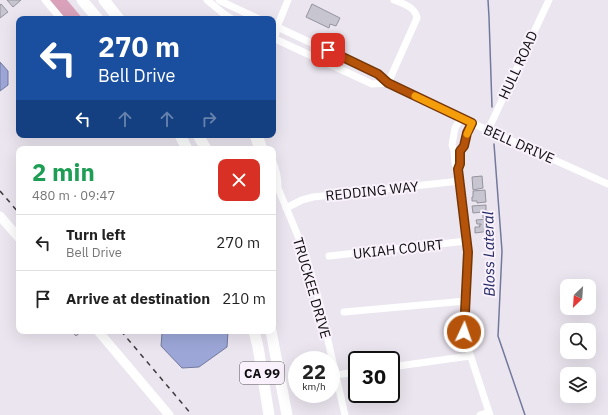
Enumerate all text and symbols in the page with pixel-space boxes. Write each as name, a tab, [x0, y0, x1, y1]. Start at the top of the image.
text: 270 m	[98, 28, 180, 65]
street label: HULL ROAD	[494, 28, 542, 102]
icon: left	[32, 32, 84, 84]
pin	[311, 33, 345, 67]
icon: arrive	[317, 39, 339, 61]
text: Bell Drive	[98, 64, 175, 87]
icon: left	[72, 108, 94, 130]
icon: ahead	[114, 108, 136, 130]
icon: ahead	[156, 108, 178, 130]
icon: right	[198, 108, 220, 130]
street label: BELL DRIVE	[481, 120, 557, 168]
text: 2 min	[32, 156, 95, 188]
button: close	[218, 159, 260, 201]
street label: REDDING WAY	[325, 177, 420, 205]
text: 480 m · 09:47	[32, 187, 115, 204]
water label: Bloss Lateral	[478, 211, 499, 297]
text: Turn left	[66, 225, 126, 244]
icon: left	[32, 232, 54, 254]
text: 270 m	[216, 233, 260, 252]
street label: TRUCKEE DRIVE	[289, 235, 335, 341]
street label: UKIAH COURT	[352, 235, 444, 263]
text: Bell Drive	[66, 244, 122, 261]
north arrow	[560, 279, 596, 315]
map controls	[560, 279, 596, 403]
icon: arrive	[32, 288, 54, 310]
text: Arrive at destination	[66, 289, 210, 308]
text: 210 m	[222, 289, 266, 308]
position arrow	[443, 311, 485, 353]
button: search	[560, 323, 596, 359]
speed limit sign: 30	[348, 351, 400, 403]
text: 22	[302, 358, 326, 385]
road number: CA 99	[240, 362, 284, 384]
button: layers	[560, 367, 596, 403]
text: km/h	[302, 380, 326, 393]

